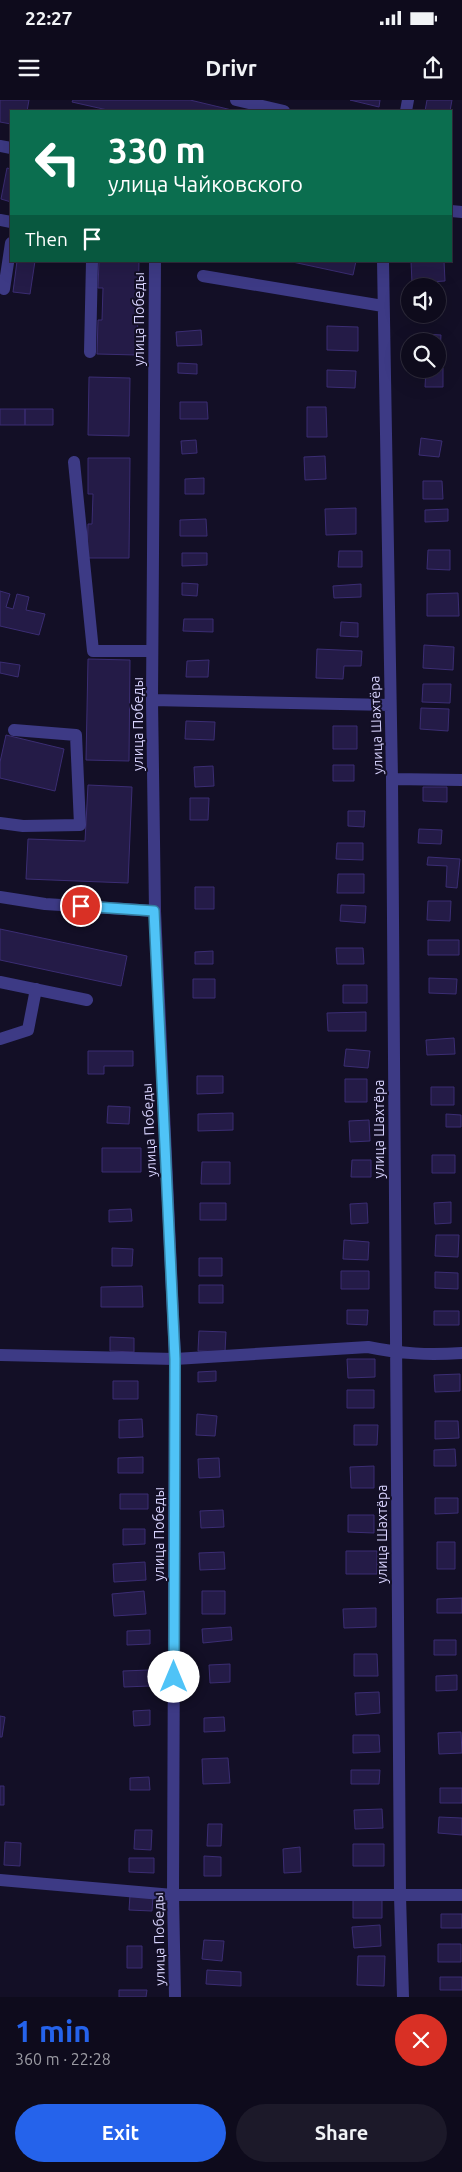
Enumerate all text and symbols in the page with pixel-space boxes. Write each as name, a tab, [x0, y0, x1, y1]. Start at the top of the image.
text: 22:27	[25, 7, 73, 29]
icon: menu	[15, 54, 43, 82]
icon: share	[419, 54, 447, 82]
text: Drivr	[205, 55, 257, 80]
icon: left	[25, 130, 90, 195]
text: 330 m	[108, 130, 206, 170]
text: улица Чайковского	[108, 171, 303, 196]
icon: arrive	[78, 225, 106, 253]
text: Then	[25, 228, 68, 250]
street label: улица Победы	[131, 272, 147, 366]
map controls	[401, 278, 446, 378]
button: sound	[401, 278, 446, 323]
button: search	[401, 333, 446, 378]
street label: улица Шахтёра	[366, 675, 386, 775]
street label: улица Победы	[130, 677, 146, 771]
pin	[60, 885, 102, 927]
icon: arrive	[67, 892, 95, 920]
street label: улица Шахтёра	[371, 1080, 387, 1178]
street label: улица Победы	[139, 1083, 159, 1177]
street label: улица Шахтёра	[374, 1485, 390, 1583]
street label: улица Победы	[151, 1487, 167, 1581]
position arrow	[147, 1650, 199, 1702]
street label: улица Победы	[150, 1892, 168, 1986]
text: 1 min	[15, 2014, 91, 2048]
button: close	[395, 2014, 447, 2066]
text: 360 m · 22:28	[15, 2050, 111, 2068]
button: Exit	[15, 2104, 226, 2162]
button: Share	[236, 2104, 447, 2162]

